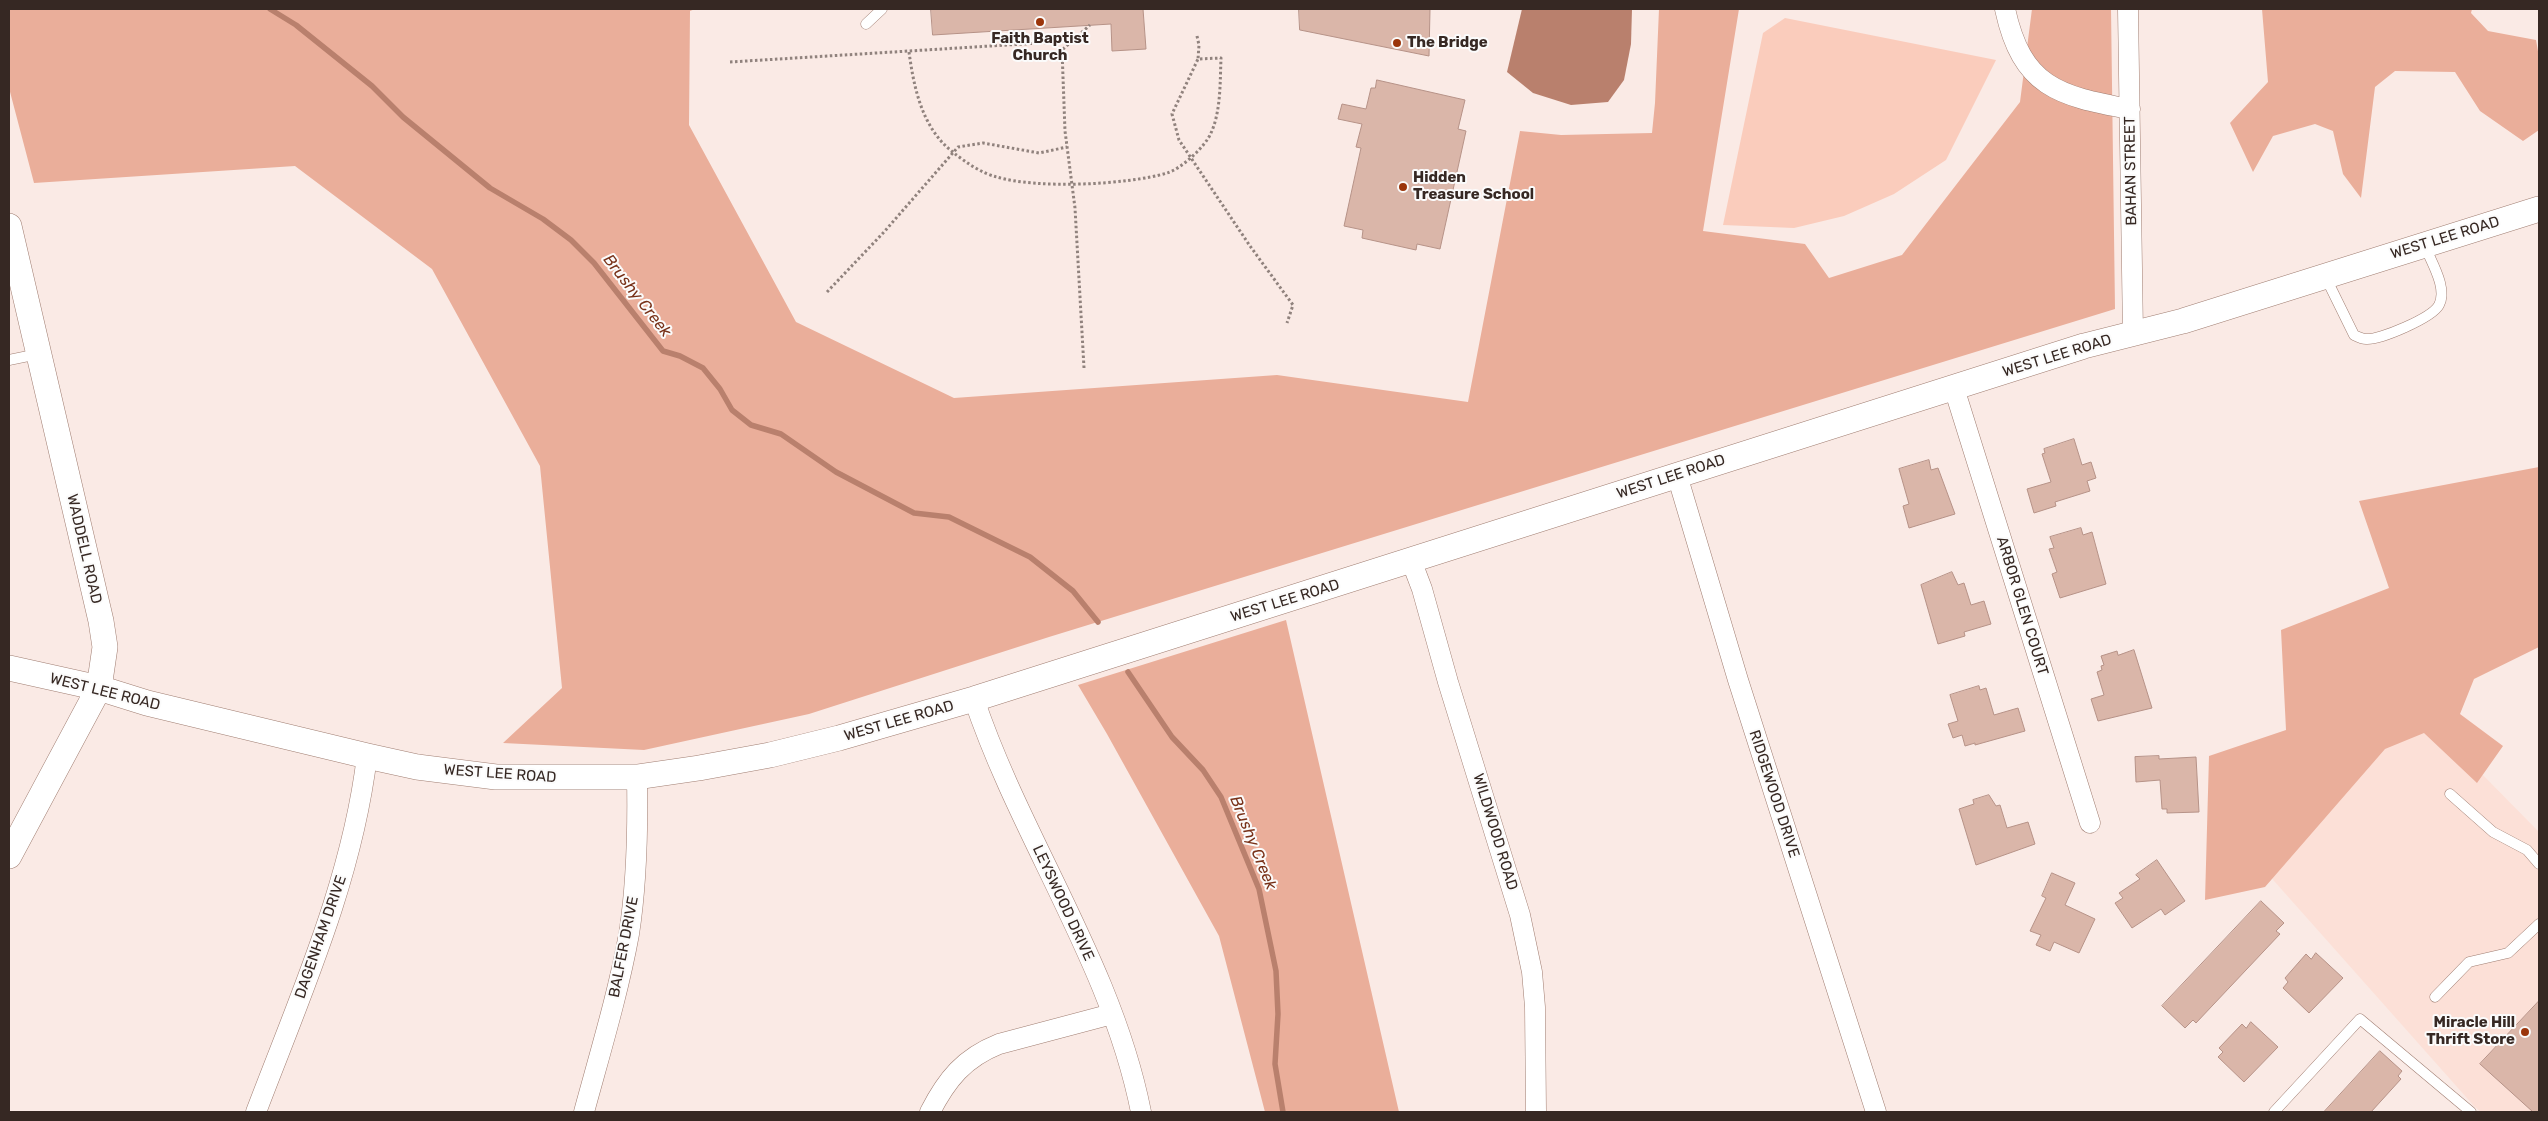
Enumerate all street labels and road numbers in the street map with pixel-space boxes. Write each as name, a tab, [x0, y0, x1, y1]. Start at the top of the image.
street label: BAHAN STREET	[2121, 116, 2141, 226]
street label: WEST LEE ROAD	[2388, 213, 2502, 263]
street label: WEST LEE ROAD	[2000, 331, 2114, 381]
street label: WEST LEE ROAD	[1614, 451, 1728, 503]
street label: WADDELL ROAD	[63, 492, 105, 606]
street label: ARBOR GLEN COURT	[1992, 534, 2052, 678]
street label: WEST LEE ROAD	[1228, 576, 1342, 626]
street label: WEST LEE ROAD	[48, 670, 162, 714]
street label: WEST LEE ROAD	[842, 697, 956, 745]
street label: RIDGEWOOD DRIVE	[1745, 728, 1803, 860]
street label: WEST LEE ROAD	[443, 761, 557, 787]
street label: WILDWOOD ROAD	[1469, 771, 1521, 893]
street label: LEYSWOOD DRIVE	[1028, 842, 1098, 964]
street label: DAGENHAM DRIVE	[291, 873, 351, 1001]
street label: BALFER DRIVE	[605, 895, 643, 999]

